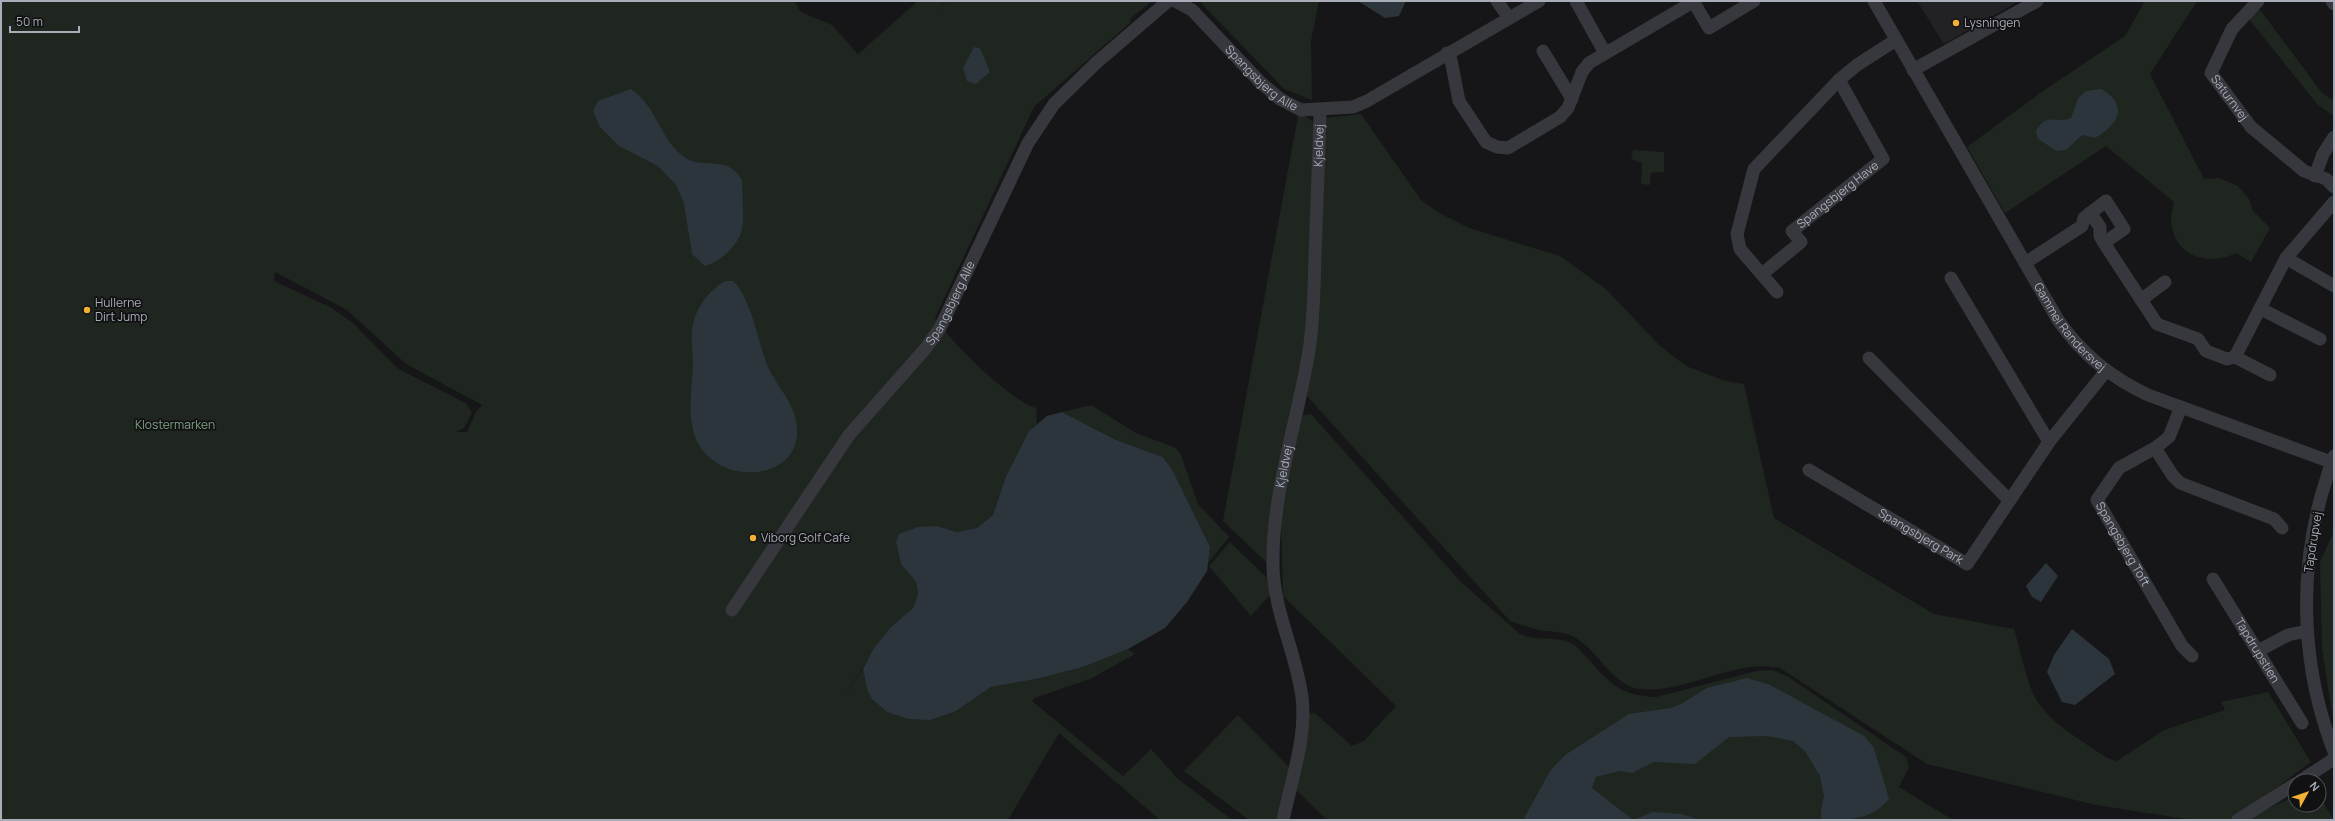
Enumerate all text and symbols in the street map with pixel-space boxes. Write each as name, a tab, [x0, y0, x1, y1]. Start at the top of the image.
scale bar	[10, 8, 79, 34]
text: 50 m	[16, 13, 43, 30]
place label: Lysningen	[1964, 14, 2020, 31]
marker: Lysningen	[1951, 18, 1961, 28]
street label: Spangsbjerg Alle	[1221, 41, 1301, 115]
street label: Saturnvej	[2207, 71, 2253, 124]
street label: Kjeldvej	[1309, 124, 1328, 167]
street label: Spangsbjerg Have	[1793, 157, 1882, 232]
street label: Spangsbjerg Alle	[921, 258, 979, 349]
street label: Gammel Randersvej	[2030, 279, 2110, 375]
place label: Hullerne Dirt Jump	[95, 294, 147, 325]
marker: Hullerne Dirt Jump	[82, 305, 92, 315]
park label: Klostermarken	[135, 416, 215, 433]
street label: Kjeldvej	[1271, 443, 1297, 489]
street label: Spangsbjerg Toft	[2092, 499, 2154, 589]
street label: Spangsbjerg Park	[1875, 504, 1968, 569]
street label: Tapdrupvej	[2299, 510, 2326, 574]
place label: Viborg Golf Cafe	[761, 529, 850, 546]
marker: Viborg Golf Cafe	[748, 533, 758, 543]
street label: Tapdrupstien	[2231, 614, 2284, 686]
north arrow	[2287, 773, 2327, 813]
text: N	[2307, 778, 2323, 794]

